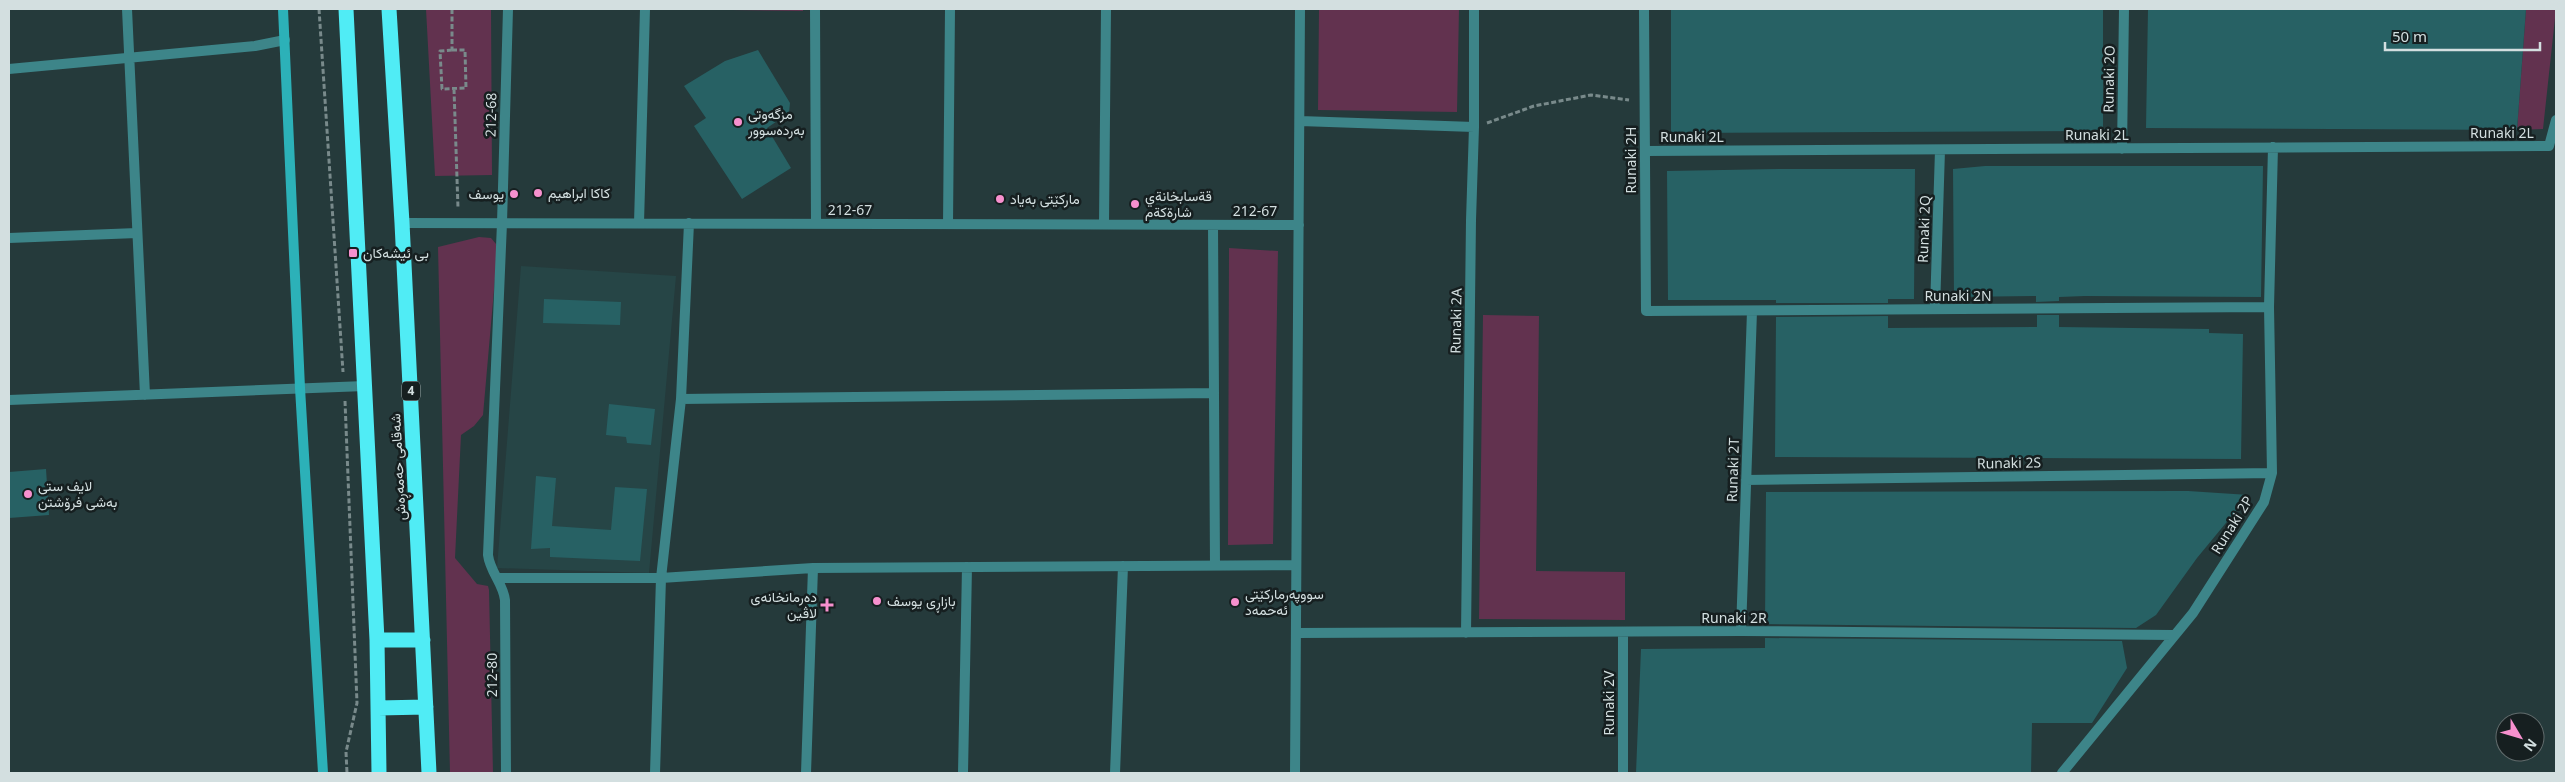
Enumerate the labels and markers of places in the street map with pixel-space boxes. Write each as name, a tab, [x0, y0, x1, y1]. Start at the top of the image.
place label: مزگەوتی بەردەسوور	[747, 104, 805, 139]
marker: مزگەوتی بەردەسوور	[732, 116, 744, 128]
place label: کاکا ابراهيم	[548, 183, 610, 202]
place label: يوسف	[469, 184, 504, 203]
place label: قةسابخانةي شارةكةم	[1145, 186, 1212, 221]
marker: کاکا ابراهيم	[532, 187, 544, 199]
marker: يوسف	[508, 188, 520, 200]
place label: مارکێتی بەیاد	[1010, 189, 1080, 208]
marker: مارکێتی بەیاد	[994, 193, 1006, 205]
marker: قةسابخانةي شارةكةم	[1129, 198, 1141, 210]
place label: بی ئیشەکان	[363, 243, 429, 262]
marker: بی ئیشەکان	[347, 247, 359, 259]
place label: لایف ستی بەشی فرۆشتن	[38, 476, 117, 511]
marker: لایف ستی بەشی فرۆشتن	[22, 488, 34, 500]
place label: سووپەرمارکێتی ئەحمەد	[1245, 584, 1324, 619]
place label: دەرمانخانەی لاڤین	[751, 587, 817, 622]
place label: بازاڕی یوسف	[887, 591, 956, 613]
marker: بازاڕی یوسف	[871, 595, 883, 607]
marker: سووپەرمارکێتی ئەحمەد	[1229, 596, 1241, 608]
marker: دەرمانخانەی لاڤین	[821, 599, 833, 611]

